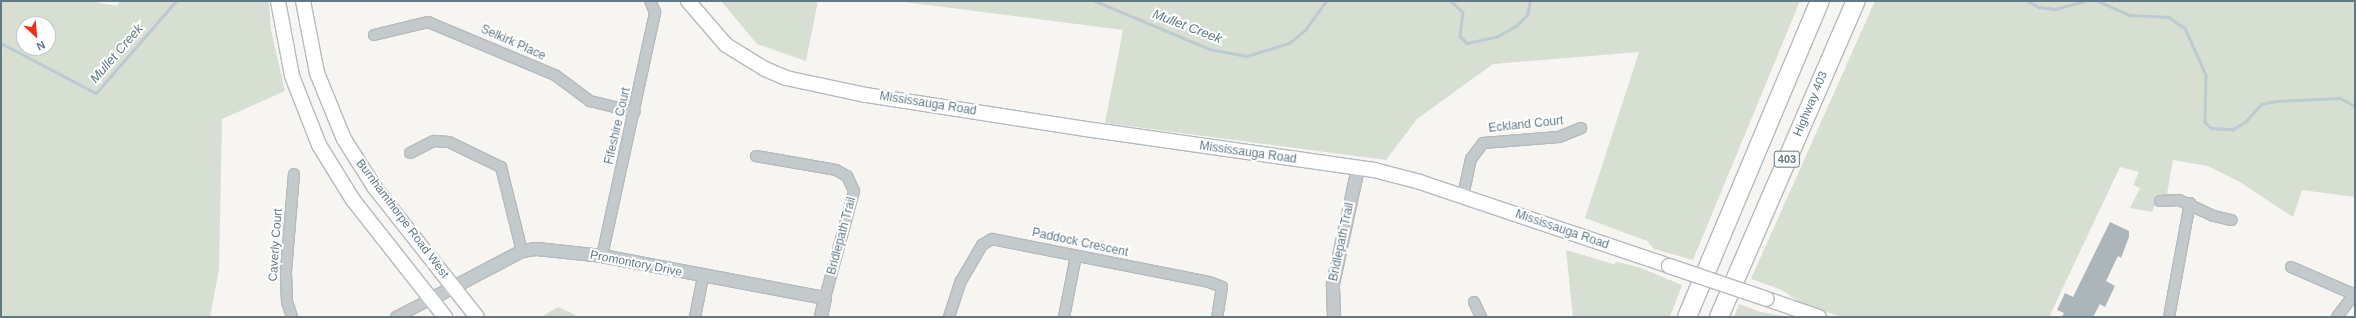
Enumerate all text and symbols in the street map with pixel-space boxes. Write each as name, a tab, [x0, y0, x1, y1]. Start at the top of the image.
water label: Mullet Creek	[1150, 7, 1224, 47]
north arrow	[16, 16, 56, 56]
water label: Mullet Creek	[87, 21, 147, 87]
street label: Selkirk Place	[478, 22, 548, 64]
text: N	[35, 39, 47, 53]
street label: Highway 403	[1791, 69, 1831, 139]
street label: Fifeshire Court	[602, 86, 634, 166]
street label: Mississauga Road	[878, 89, 978, 119]
street label: Eckland Court	[1488, 114, 1564, 136]
street label: Mississauga Road	[1198, 139, 1298, 167]
road number: 403	[1773, 150, 1801, 168]
street label: Burnhamthorpe Road West	[353, 157, 451, 281]
street label: Bridlepath Trail	[825, 195, 859, 277]
street label: Bridlepath Trail	[1327, 201, 1357, 283]
street label: Mississauga Road	[1513, 207, 1611, 253]
street label: Caverly Court	[266, 208, 286, 282]
street label: Paddock Crescent	[1031, 226, 1129, 260]
street label: Promontory Drive	[589, 248, 683, 280]

